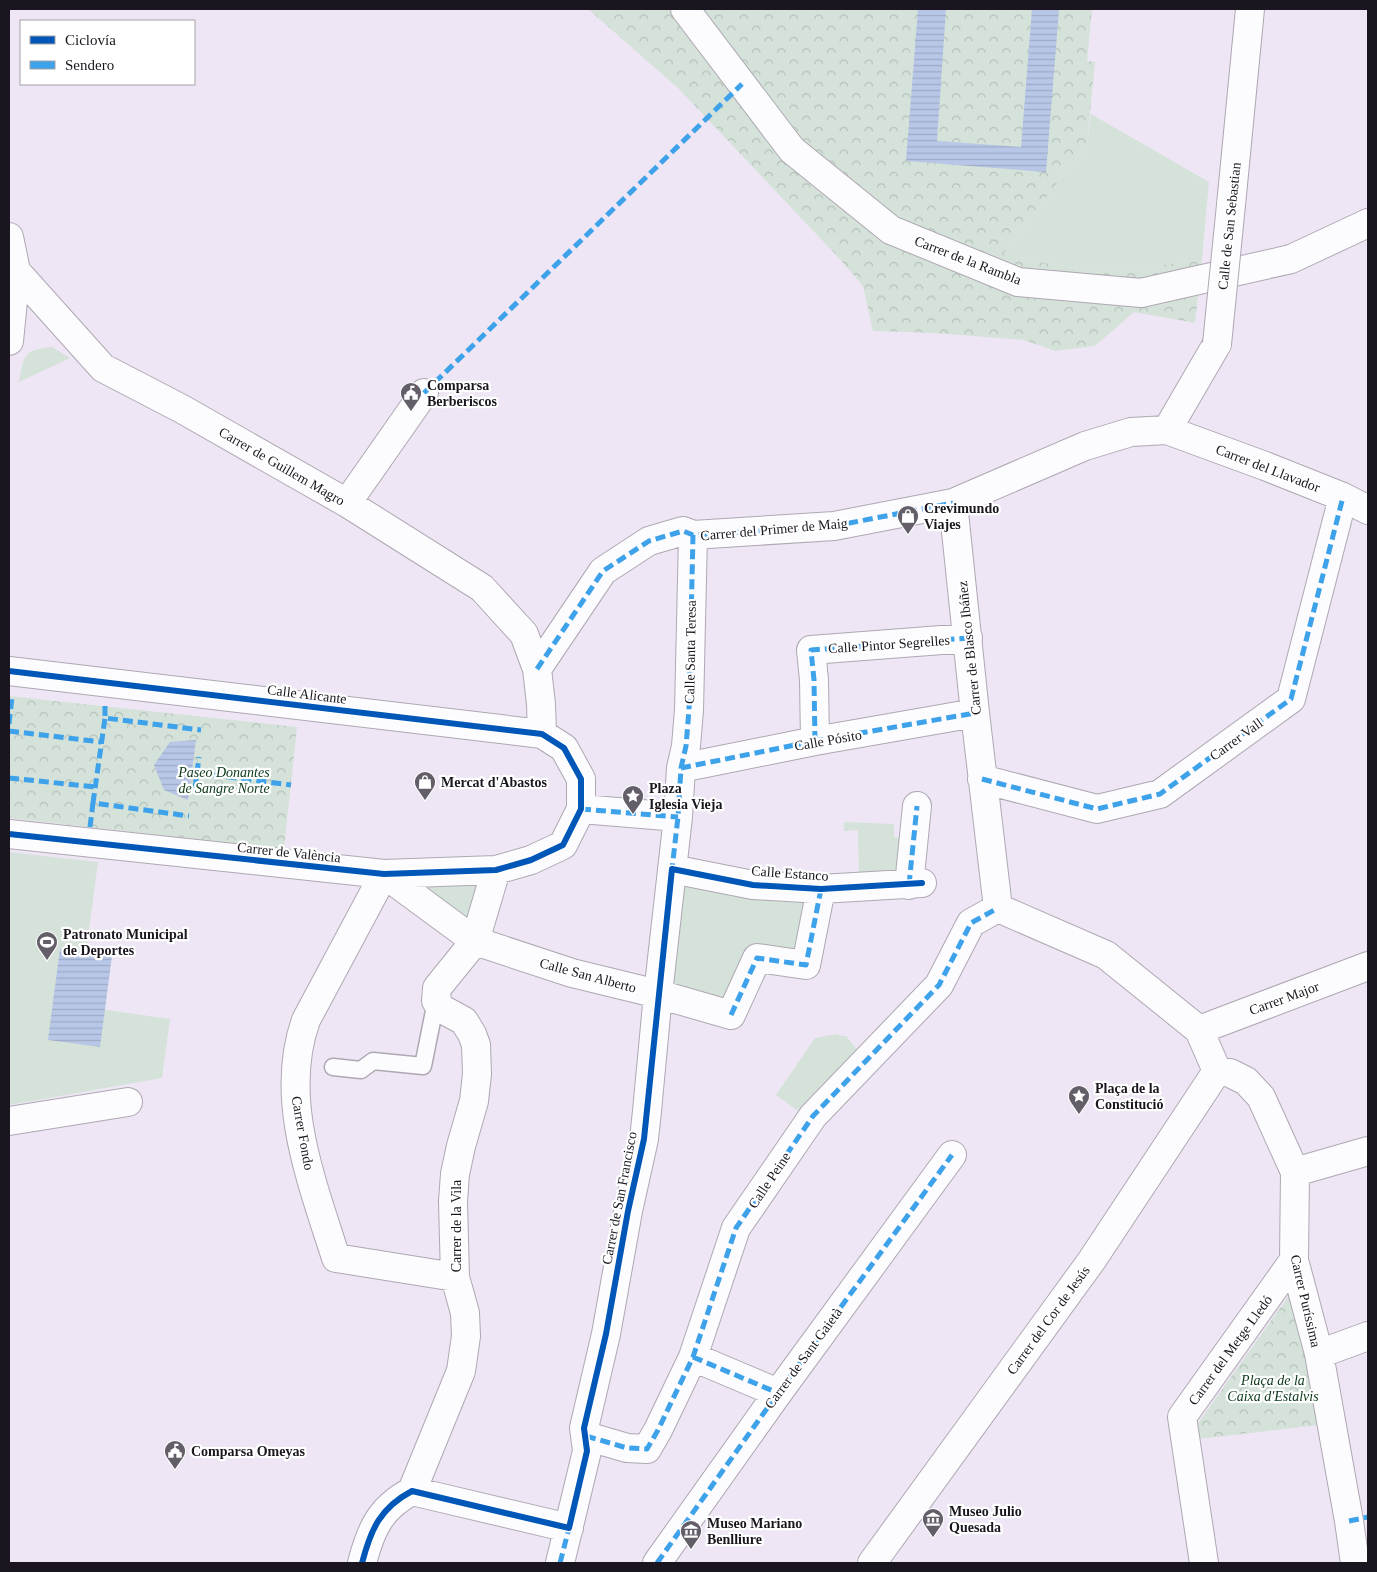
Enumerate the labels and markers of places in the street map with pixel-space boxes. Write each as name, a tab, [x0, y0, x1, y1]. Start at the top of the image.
place label: Comparsa Berberiscos	[427, 378, 498, 409]
public building icon: Comparsa Berberiscos	[399, 381, 423, 412]
place label: Crevimundo Viajes	[924, 501, 999, 532]
shop icon: Crevimundo Viajes	[896, 504, 920, 535]
shop icon: Mercat d'Abastos	[413, 770, 437, 801]
place label: Mercat d'Abastos	[441, 775, 547, 790]
place label: Plaza Iglesia Vieja	[649, 781, 723, 812]
place icon: Plaza Iglesia Vieja	[621, 784, 645, 815]
place label: Patronato Municipal de Deportes	[63, 927, 188, 958]
sports icon: Patronato Municipal de Deportes	[35, 930, 59, 961]
place label: Plaça de la Constitució	[1095, 1081, 1163, 1112]
place icon: Plaça de la Constitució	[1067, 1084, 1091, 1115]
public building icon: Comparsa Omeyas	[163, 1439, 187, 1470]
place label: Comparsa Omeyas	[191, 1444, 305, 1459]
place label: Museo Julio Quesada	[949, 1504, 1022, 1535]
museum icon: Museo Julio Quesada	[921, 1507, 945, 1538]
place label: Museo Mariano Benlliure	[707, 1516, 802, 1547]
museum icon: Museo Mariano Benlliure	[679, 1519, 703, 1550]

